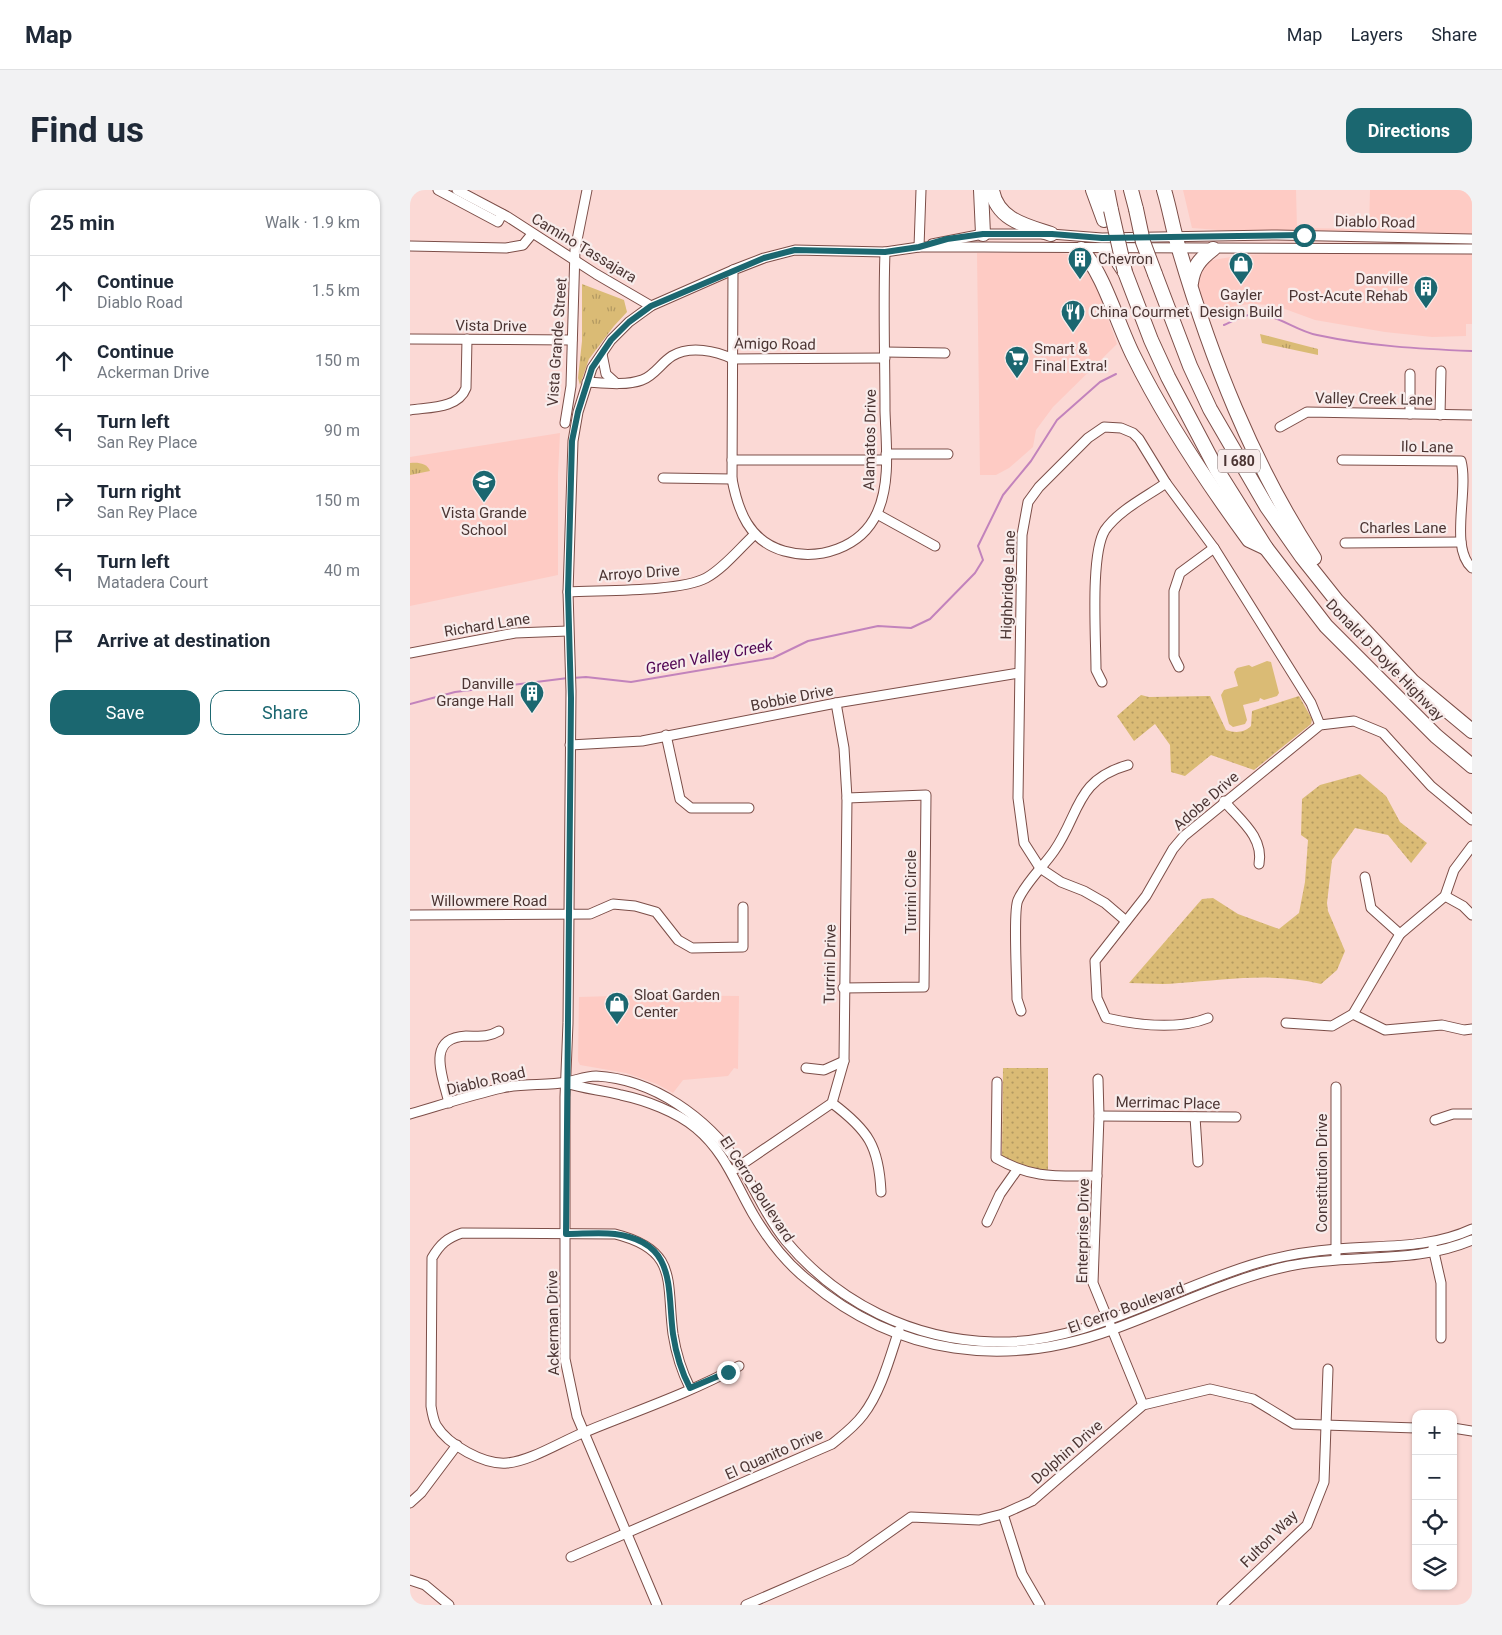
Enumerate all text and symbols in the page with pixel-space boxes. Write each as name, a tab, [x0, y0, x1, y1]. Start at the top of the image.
text: Map	[25, 21, 72, 49]
text: Map	[1287, 24, 1322, 45]
text: Layers	[1350, 24, 1403, 45]
text: Share	[1431, 24, 1477, 45]
button: Directions	[1346, 108, 1472, 153]
text: Find us	[30, 110, 144, 151]
street label: Camino Tassajara	[528, 209, 640, 287]
text: 25 min	[50, 211, 115, 235]
street label: Diablo Road	[1335, 212, 1415, 232]
text: Walk · 1.9 km	[265, 213, 360, 232]
route start	[1293, 224, 1316, 247]
building icon: Chevron	[1067, 246, 1093, 280]
place label: Chevron	[1098, 250, 1153, 268]
shop icon: Gayler Design Build	[1228, 251, 1254, 285]
text: Continue	[97, 270, 174, 293]
place label: Danville Post-Acute Rehab	[1289, 270, 1408, 305]
building icon: Danville Post-Acute Rehab	[1413, 275, 1439, 309]
icon: ahead	[50, 277, 78, 305]
street label: Vista Grande Street	[544, 277, 570, 407]
text: 1.5 km	[312, 281, 360, 300]
place label: Gayler Design Build	[1200, 286, 1282, 321]
text: Diablo Road	[97, 293, 183, 312]
restaurant icon: China Courmet	[1060, 299, 1086, 333]
place label: China Courmet	[1090, 303, 1190, 321]
street label: Vista Drive	[455, 316, 527, 336]
street label: Amigo Road	[734, 334, 816, 354]
text: Continue	[97, 340, 174, 363]
place label: Smart & Final Extra!	[1034, 340, 1107, 375]
supermarket icon: Smart & Final Extra!	[1004, 345, 1030, 379]
icon: ahead	[50, 347, 78, 375]
text: 150 m	[315, 351, 360, 370]
text: Ackerman Drive	[97, 363, 209, 382]
street label: Alamatos Drive	[860, 389, 880, 491]
street label: Valley Creek Lane	[1315, 389, 1433, 409]
text: Turn left	[97, 410, 170, 433]
icon: left	[50, 417, 78, 445]
text: 90 m	[324, 421, 360, 440]
text: San Rey Place	[97, 433, 197, 452]
street label: Ilo Lane	[1401, 438, 1453, 456]
road number: I 680	[1218, 450, 1260, 472]
school or university icon: Vista Grande School	[471, 469, 497, 503]
text: Turn right	[97, 480, 181, 503]
icon: right	[50, 487, 78, 515]
text: 150 m	[315, 491, 360, 510]
text: San Rey Place	[97, 503, 197, 522]
place label: Vista Grande School	[441, 504, 527, 539]
street label: Charles Lane	[1360, 519, 1446, 537]
street label: Highbridge Lane	[997, 530, 1019, 640]
text: Turn left	[97, 550, 170, 573]
icon: left	[50, 557, 78, 585]
text: 40 m	[324, 561, 360, 580]
street label: Arroyo Drive	[598, 561, 680, 585]
text: Matadera Court	[97, 573, 208, 592]
street label: Donald D Doyle Highway	[1322, 595, 1448, 725]
street label: Richard Lane	[443, 609, 531, 641]
icon: arrive	[50, 627, 78, 655]
text: Arrive at destination	[97, 629, 270, 652]
water label: Green Valley Creek	[644, 635, 775, 678]
place label: Danville Grange Hall	[436, 675, 514, 710]
building icon: Danville Grange Hall	[519, 680, 545, 714]
street label: Bobbie Drive	[749, 681, 835, 715]
button: Save	[50, 690, 200, 735]
button: Share	[210, 690, 360, 735]
street label: Adobe Drive	[1170, 768, 1242, 834]
street label: Turrini Circle	[902, 850, 920, 934]
street label: Willowmere Road	[431, 892, 547, 910]
street label: Turrini Drive	[820, 924, 840, 1004]
place label: Sloat Garden Center	[634, 986, 720, 1021]
shop icon: Sloat Garden Center	[604, 991, 630, 1025]
street label: Diablo Road	[445, 1063, 527, 1099]
street label: Merrimac Place	[1115, 1093, 1221, 1113]
street label: Constitution Drive	[1313, 1114, 1331, 1232]
street label: El Cerro Boulevard	[716, 1133, 798, 1245]
street label: Enterprise Drive	[1073, 1178, 1093, 1284]
street label: Ackerman Drive	[543, 1270, 563, 1376]
street label: El Cerro Boulevard	[1065, 1279, 1187, 1337]
route end	[717, 1361, 740, 1384]
map controls	[1412, 1410, 1457, 1590]
button: +	[1412, 1410, 1457, 1455]
street label: Dolphin Drive	[1028, 1416, 1106, 1488]
street label: El Quanito Drive	[722, 1424, 826, 1484]
button: −	[1412, 1455, 1457, 1500]
button: locate	[1412, 1500, 1457, 1545]
street label: Fulton Way	[1237, 1507, 1301, 1571]
button: layers	[1412, 1545, 1457, 1590]

